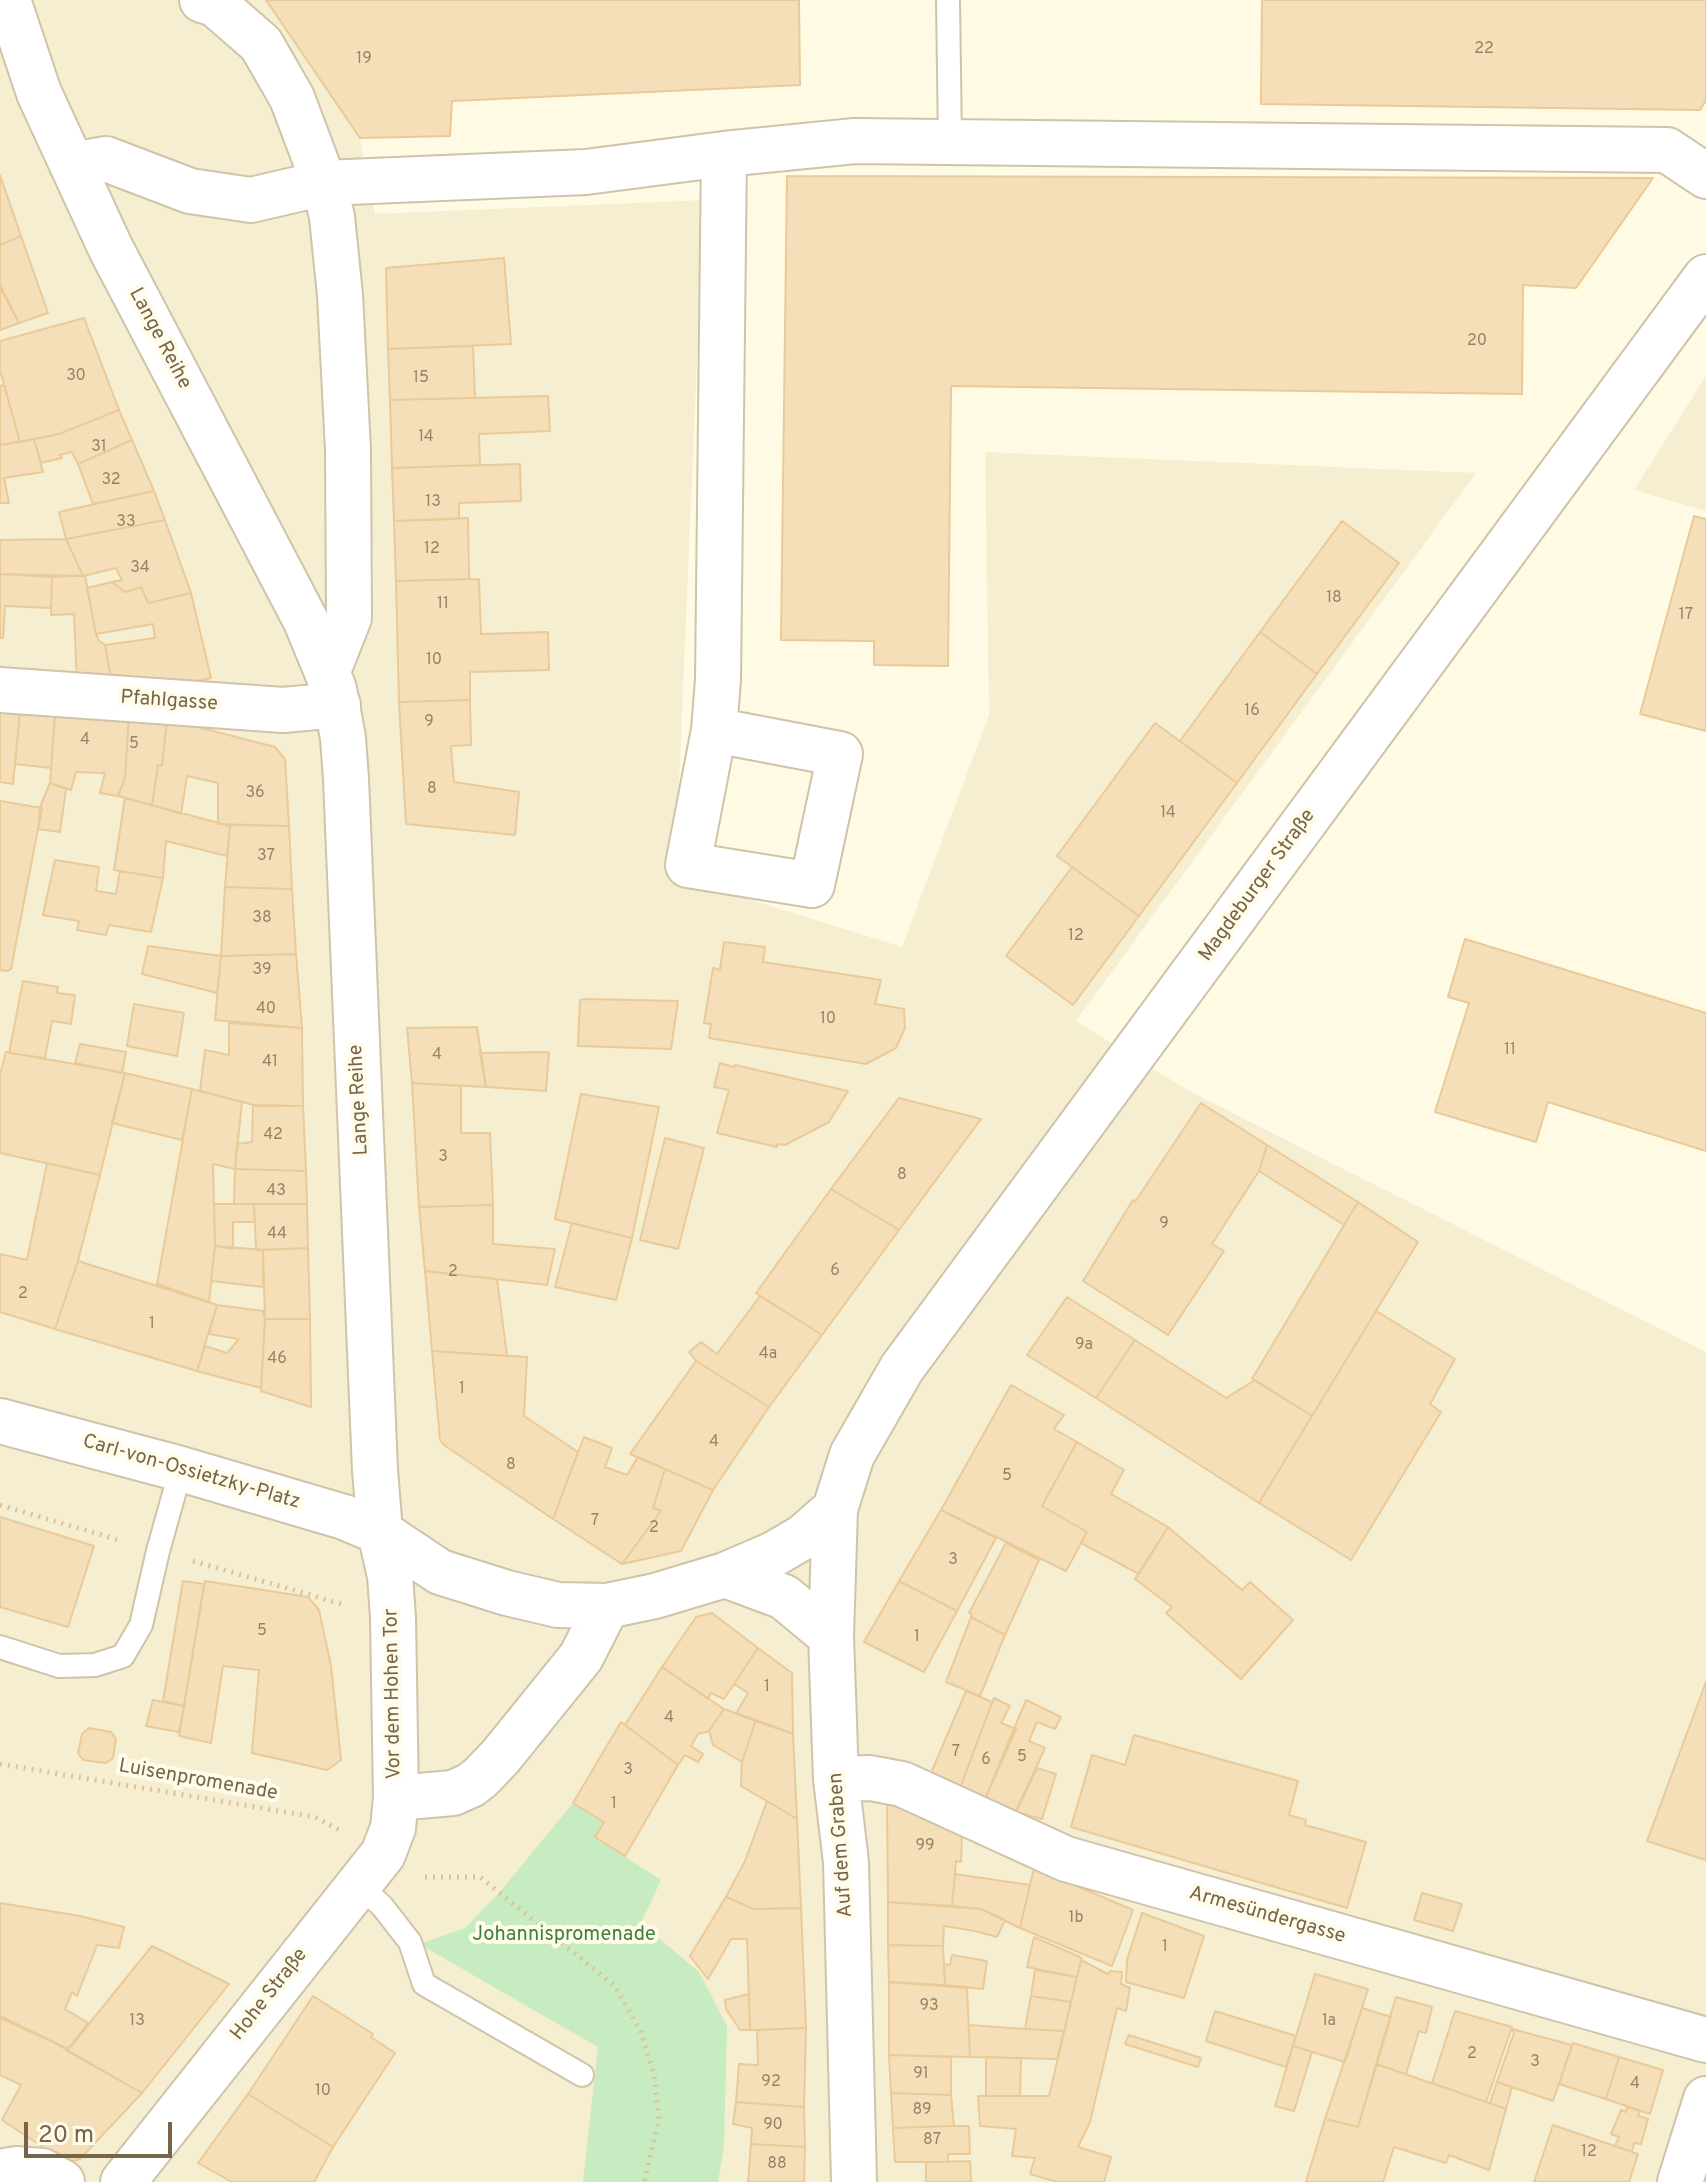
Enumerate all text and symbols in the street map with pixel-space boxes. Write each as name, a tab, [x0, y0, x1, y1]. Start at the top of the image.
house number: 22	[1474, 40, 1494, 60]
house number: 19	[356, 50, 372, 70]
street label: Lange Reihe	[122, 284, 196, 394]
house number: 20	[1467, 332, 1487, 352]
house number: 30	[66, 367, 86, 387]
house number: 15	[413, 369, 429, 389]
house number: 14	[418, 428, 434, 448]
house number: 31	[91, 438, 107, 458]
house number: 32	[101, 471, 121, 491]
house number: 13	[425, 493, 441, 513]
house number: 33	[116, 513, 136, 533]
house number: 12	[424, 540, 440, 560]
house number: 34	[130, 559, 150, 579]
house number: 18	[1326, 589, 1342, 609]
house number: 11	[437, 595, 449, 615]
house number: 17	[1679, 606, 1693, 626]
house number: 10	[426, 651, 442, 671]
street label: Pfahlgasse	[120, 687, 218, 717]
house number: 16	[1244, 702, 1260, 722]
house number: 9	[424, 713, 434, 733]
house number: 4	[80, 731, 90, 751]
house number: 5	[129, 735, 139, 755]
house number: 8	[427, 780, 437, 800]
house number: 36	[245, 784, 265, 804]
house number: 14	[1160, 804, 1176, 824]
street label: Magdeburger Straße	[1195, 805, 1321, 967]
house number: 37	[257, 847, 275, 867]
house number: 38	[252, 909, 272, 929]
house number: 12	[1068, 927, 1084, 947]
house number: 39	[253, 961, 271, 981]
house number: 40	[256, 1000, 276, 1020]
house number: 10	[820, 1010, 836, 1030]
house number: 11	[1504, 1041, 1516, 1061]
street label: Lange Reihe	[345, 1044, 375, 1156]
house number: 4	[432, 1046, 442, 1066]
house number: 41	[262, 1053, 278, 1073]
house number: 42	[263, 1126, 283, 1146]
house number: 3	[438, 1148, 448, 1168]
house number: 8	[897, 1166, 907, 1186]
house number: 43	[266, 1182, 286, 1202]
house number: 9	[1159, 1215, 1169, 1235]
house number: 44	[267, 1225, 287, 1245]
house number: 6	[830, 1262, 840, 1282]
house number: 2	[448, 1263, 458, 1283]
house number: 2	[18, 1285, 28, 1305]
house number: 1	[149, 1315, 155, 1335]
house number: 9a	[1075, 1336, 1093, 1356]
house number: 4a	[759, 1345, 777, 1365]
house number: 46	[267, 1350, 287, 1370]
house number: 1	[459, 1380, 465, 1400]
street label: Carl-von-Ossietzky-Platz	[79, 1430, 303, 1516]
house number: 4	[709, 1433, 719, 1453]
house number: 8	[506, 1456, 516, 1476]
house number: 5	[1002, 1467, 1012, 1487]
house number: 7	[591, 1512, 599, 1532]
house number: 2	[649, 1519, 659, 1539]
house number: 3	[948, 1551, 958, 1571]
street label: Vor dem Hohen Tor	[381, 1608, 407, 1780]
house number: 5	[257, 1622, 267, 1642]
house number: 1	[914, 1628, 920, 1648]
house number: 1	[764, 1678, 770, 1698]
house number: 4	[664, 1709, 674, 1729]
house number: 7	[952, 1743, 960, 1763]
house number: 5	[1017, 1748, 1027, 1768]
house number: 6	[981, 1751, 991, 1771]
street label: Luisenpromenade	[117, 1755, 279, 1807]
house number: 3	[623, 1761, 633, 1781]
street label: Auf dem Graben	[825, 1772, 859, 1918]
house number: 1	[611, 1795, 617, 1815]
house number: 99	[915, 1837, 935, 1857]
street label: Armesündergasse	[1186, 1882, 1348, 1950]
house number: 1b	[1069, 1909, 1083, 1929]
park label: Johannispromenade	[472, 1924, 656, 1948]
house number: 1	[1162, 1938, 1168, 1958]
street label: Hohe Straße	[227, 1944, 313, 2046]
house number: 93	[919, 1997, 939, 2017]
house number: 13	[129, 2012, 145, 2032]
house number: 1a	[1322, 2012, 1336, 2032]
house number: 2	[1467, 2045, 1477, 2065]
house number: 3	[1530, 2053, 1540, 2073]
house number: 91	[913, 2065, 929, 2085]
house number: 92	[761, 2073, 781, 2093]
house number: 4	[1630, 2075, 1640, 2095]
house number: 10	[315, 2082, 331, 2102]
house number: 89	[912, 2101, 932, 2121]
scale bar	[28, 2106, 176, 2156]
house number: 90	[763, 2116, 783, 2136]
text: 20 m	[38, 2121, 94, 2151]
house number: 87	[923, 2131, 941, 2151]
house number: 12	[1581, 2143, 1597, 2163]
house number: 88	[767, 2155, 787, 2175]

